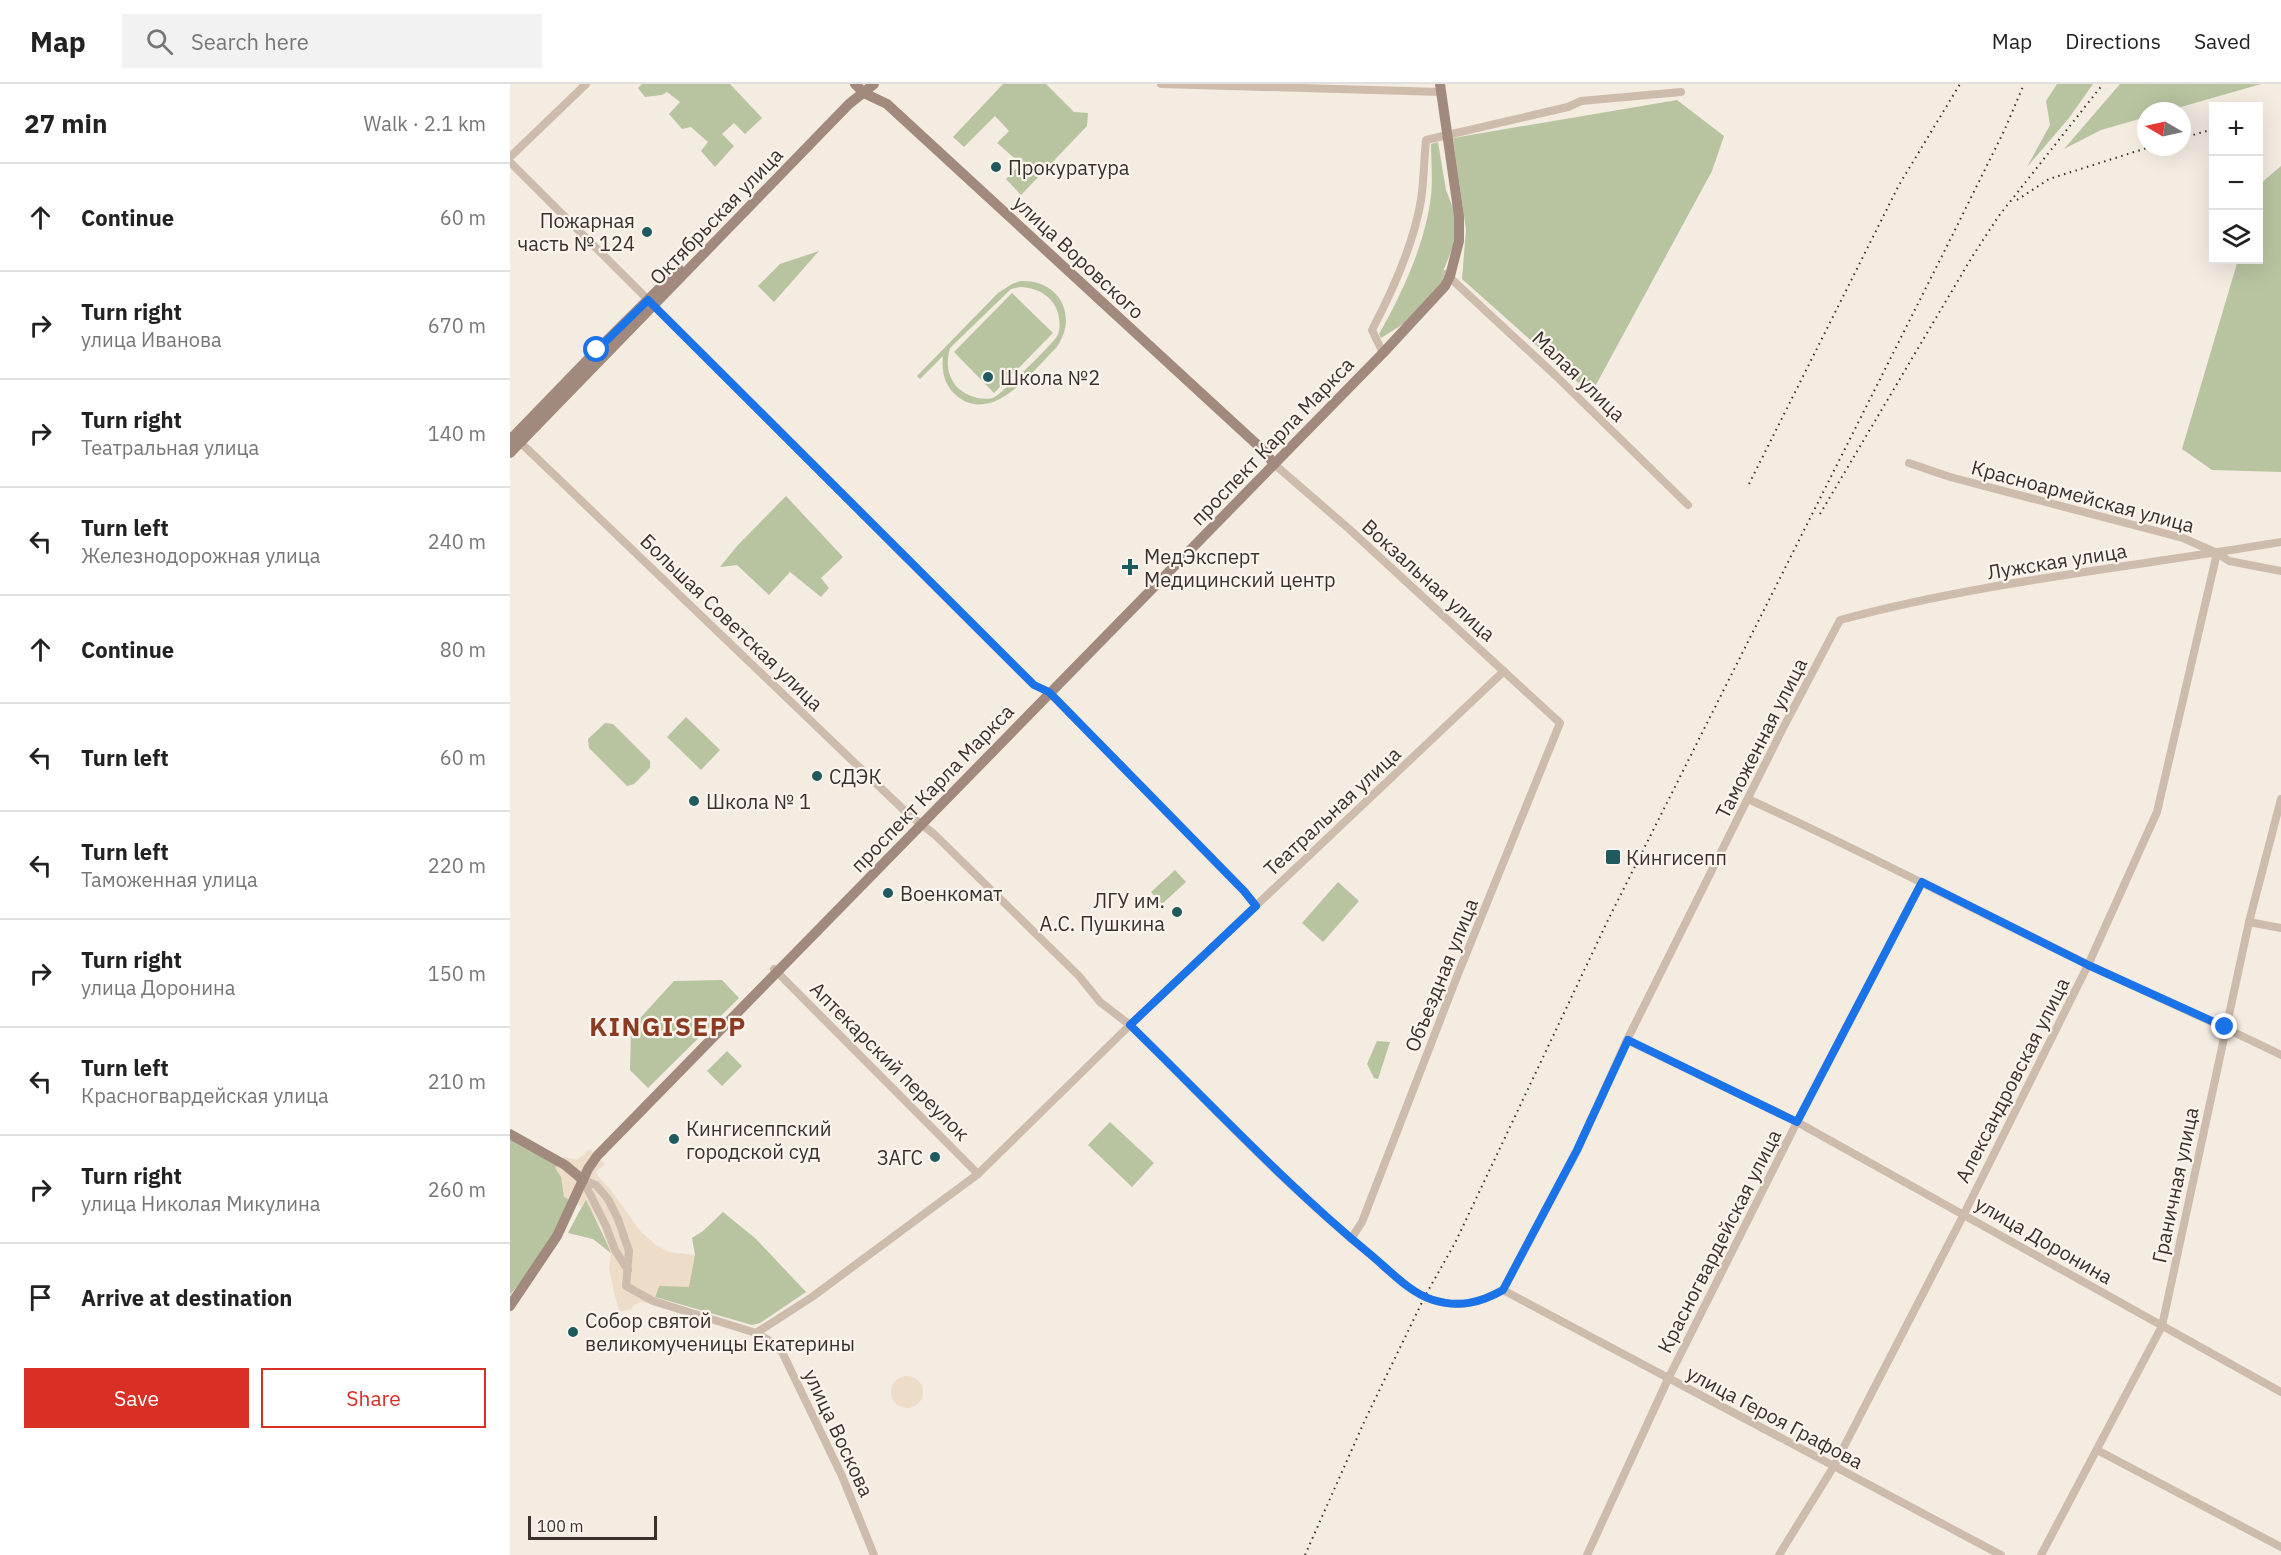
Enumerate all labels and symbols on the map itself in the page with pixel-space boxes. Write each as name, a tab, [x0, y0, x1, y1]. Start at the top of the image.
north arrow	[2137, 102, 2191, 156]
street label: Октябрьская улица	[643, 141, 789, 290]
place label: Прокуратура	[1008, 154, 1130, 181]
marker: Прокуратура	[989, 160, 1003, 174]
street label: улица Воровского	[1008, 189, 1150, 325]
place label: Пожарная часть № 124	[518, 207, 635, 257]
marker: Пожарная часть № 124	[640, 225, 654, 239]
street label: Малая улица	[1526, 325, 1632, 428]
route start	[583, 336, 609, 362]
street label: проспект Карла Маркса	[1185, 351, 1360, 531]
place label: Школа №2	[1000, 364, 1100, 391]
marker: Школа №2	[981, 370, 995, 384]
street label: Красноармейская улица	[1968, 453, 2198, 539]
street label: Вокзальная улица	[1356, 513, 1502, 647]
street label: Большая Советская улица	[635, 527, 830, 717]
street label: Лужская улица	[1985, 537, 2129, 585]
place label: МедЭксперт Медицинский центр	[1144, 543, 1336, 593]
marker: МедЭксперт Медицинский центр	[1121, 558, 1139, 576]
street label: Таможенная улица	[1709, 653, 1813, 823]
street label: проспект Карла Маркса	[845, 698, 1020, 878]
street label: Театральная улица	[1258, 740, 1407, 882]
place label: СДЭК	[829, 763, 882, 790]
marker: СДЭК	[810, 769, 824, 783]
place label: Школа № 1	[706, 788, 811, 815]
marker: Школа № 1	[687, 794, 701, 808]
place label: Кингисепп	[1626, 844, 1727, 871]
marker: Кингисепп	[1604, 848, 1622, 866]
place label: Военкомат	[900, 880, 1003, 907]
marker: Военкомат	[881, 886, 895, 900]
place label: ЛГУ им. А.С. Пушкина	[1040, 887, 1165, 937]
street label: Объездная улица	[1398, 894, 1484, 1056]
marker: ЛГУ им. А.С. Пушкина	[1170, 905, 1184, 919]
street label: Александровская улица	[1948, 973, 2076, 1187]
street label: Аптекарский переулок	[804, 975, 976, 1147]
district label: KINGISEPP	[589, 1009, 747, 1043]
route end	[2211, 1013, 2237, 1039]
street label: Граничная улица	[2145, 1104, 2205, 1265]
place label: Кингисеппский городской суд	[686, 1115, 831, 1165]
street label: Красногвардейская улица	[1651, 1124, 1787, 1357]
marker: Кингисеппский городской суд	[667, 1132, 681, 1146]
place label: ЗАГС	[877, 1144, 923, 1171]
marker: ЗАГС	[928, 1150, 942, 1164]
street label: улица Доронина	[1970, 1190, 2118, 1290]
place label: Собор святой великомученицы Екатерины	[585, 1307, 855, 1357]
marker: Собор святой великомученицы Екатерины	[566, 1325, 580, 1339]
street label: улица Героя Графова	[1682, 1359, 1868, 1475]
street label: улица Воскова	[798, 1365, 881, 1502]
scale bar	[528, 1513, 657, 1540]

